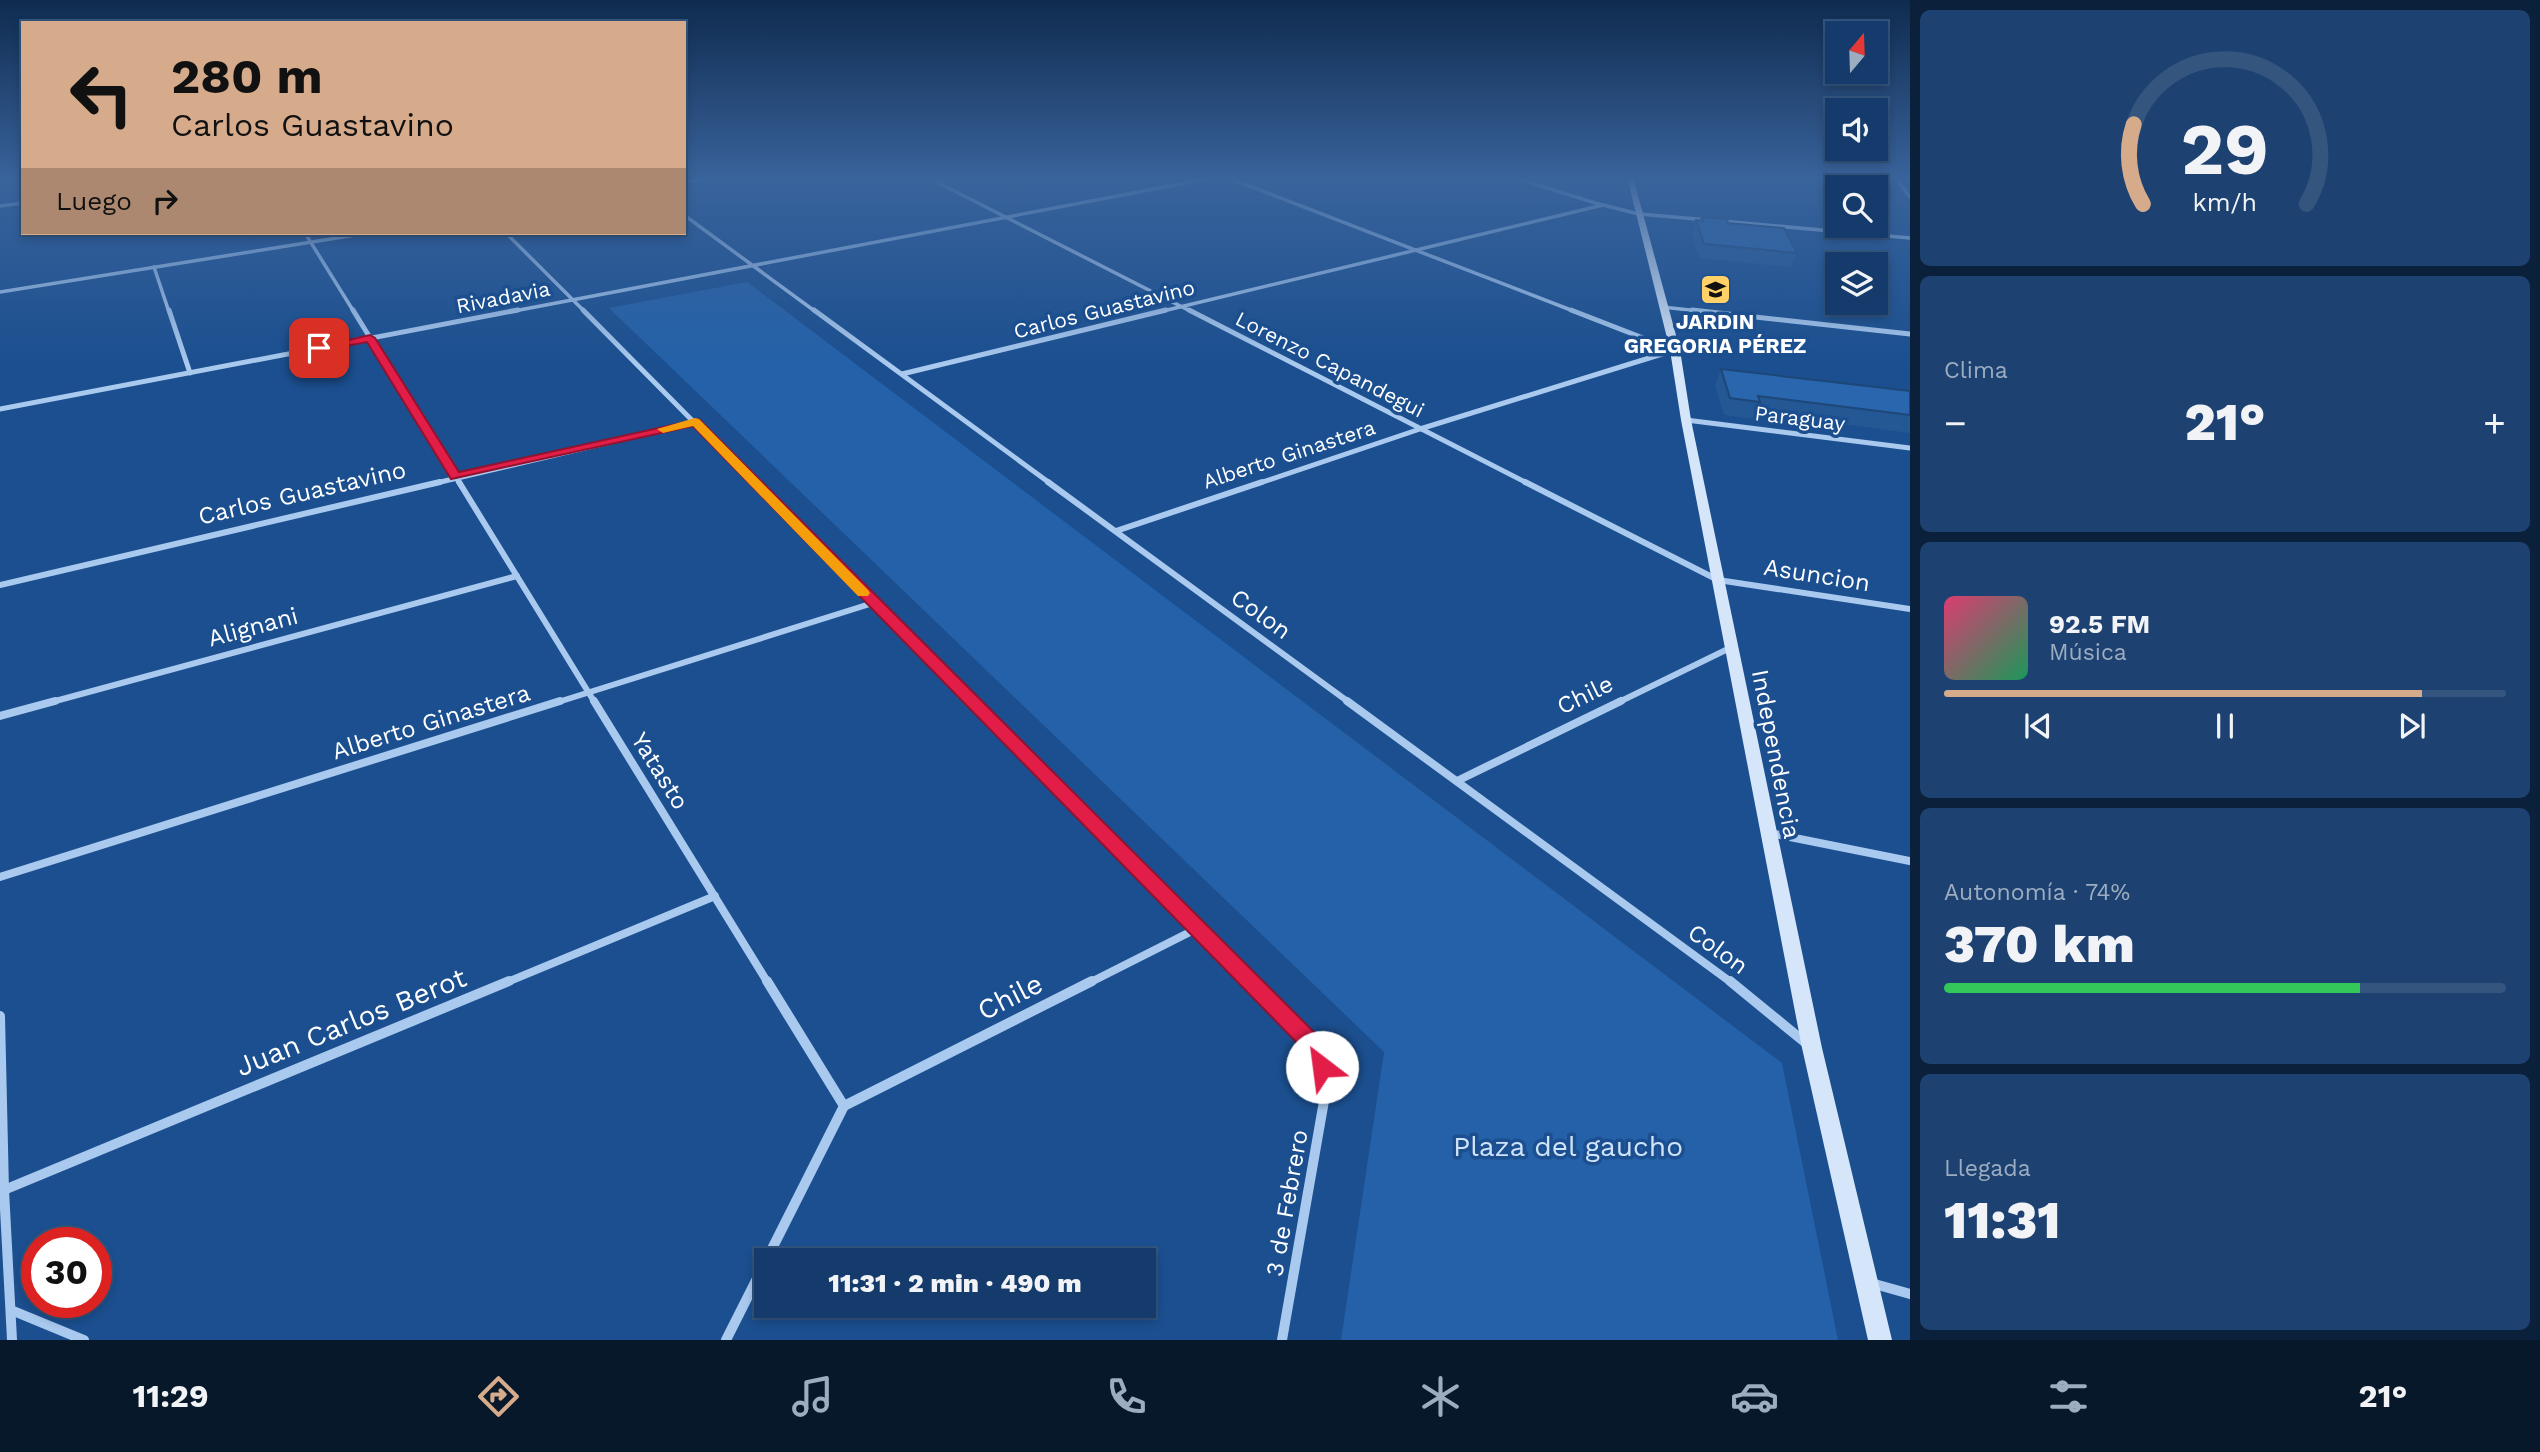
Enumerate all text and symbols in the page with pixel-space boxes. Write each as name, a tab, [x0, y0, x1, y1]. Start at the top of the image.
north arrow	[1825, 21, 1888, 84]
map controls	[1825, 21, 1888, 315]
text: 280 m	[171, 47, 323, 105]
icon: left	[56, 49, 147, 140]
button: sound	[1825, 98, 1888, 161]
text: Carlos Guastavino	[171, 106, 454, 144]
text: 29	[2181, 106, 2269, 192]
button: search	[1825, 175, 1888, 238]
icon: right	[146, 182, 184, 220]
text: Luego	[56, 186, 132, 216]
text: km/h	[2193, 188, 2257, 217]
button: layers	[1825, 252, 1888, 315]
school or university icon: JARDIN GREGORIA PÉREZ	[1698, 272, 1732, 306]
street label: Carlos Guastavino	[1011, 274, 1197, 344]
street label: Rivadavia	[454, 276, 552, 318]
street label: Lorenzo Capandegui	[1232, 306, 1428, 422]
place label: JARDIN GREGORIA PÉREZ	[1624, 309, 1806, 358]
pin	[289, 318, 349, 378]
icon: arrive	[300, 329, 338, 367]
text: Clima	[1944, 357, 2008, 384]
text: 21°	[2185, 392, 2265, 453]
street label: Paraguay	[1753, 400, 1847, 436]
text: −	[1944, 401, 1967, 445]
text: +	[2483, 401, 2506, 445]
street label: Alberto Ginastera	[1200, 414, 1379, 494]
street label: Carlos Guastavino	[195, 455, 409, 531]
street label: Asuncion	[1762, 553, 1872, 597]
street label: Colon	[1225, 583, 1297, 645]
street label: Alignani	[205, 602, 301, 652]
text: 92.5 FM	[2049, 609, 2150, 639]
text: Música	[2049, 639, 2127, 666]
street label: Independencia	[1746, 667, 1806, 841]
street label: Chile	[1552, 670, 1618, 720]
street label: Alberto Ginastera	[329, 679, 533, 765]
icon: previous	[2019, 707, 2057, 745]
icon: pause	[2206, 707, 2244, 745]
icon: next	[2393, 707, 2431, 745]
street label: Yatasto	[625, 727, 695, 815]
text: Autonomía · 74%	[1944, 879, 2130, 906]
text: 370 km	[1944, 914, 2135, 975]
street label: Colon	[1682, 918, 1754, 980]
street label: Juan Carlos Berot	[231, 961, 471, 1083]
street label: Chile	[972, 967, 1048, 1027]
position arrow	[1285, 1030, 1359, 1104]
street label: 3 de Febrero	[1260, 1127, 1314, 1279]
park label: Plaza del gaucho	[1453, 1130, 1683, 1163]
text: Llegada	[1944, 1155, 2031, 1182]
text: 11:31	[1944, 1190, 2060, 1251]
speed limit sign: 30	[21, 1227, 112, 1318]
text: 11:31 · 2 min · 490 m	[828, 1268, 1082, 1298]
icon: directions	[474, 1372, 523, 1421]
icon: music	[788, 1372, 837, 1421]
icon: phone	[1102, 1372, 1151, 1421]
icon: climate	[1416, 1372, 1465, 1421]
icon: car	[1730, 1372, 1779, 1421]
icon: filters	[2044, 1372, 2093, 1421]
text: 11:29	[133, 1377, 209, 1415]
text: 21°	[2359, 1377, 2407, 1415]

